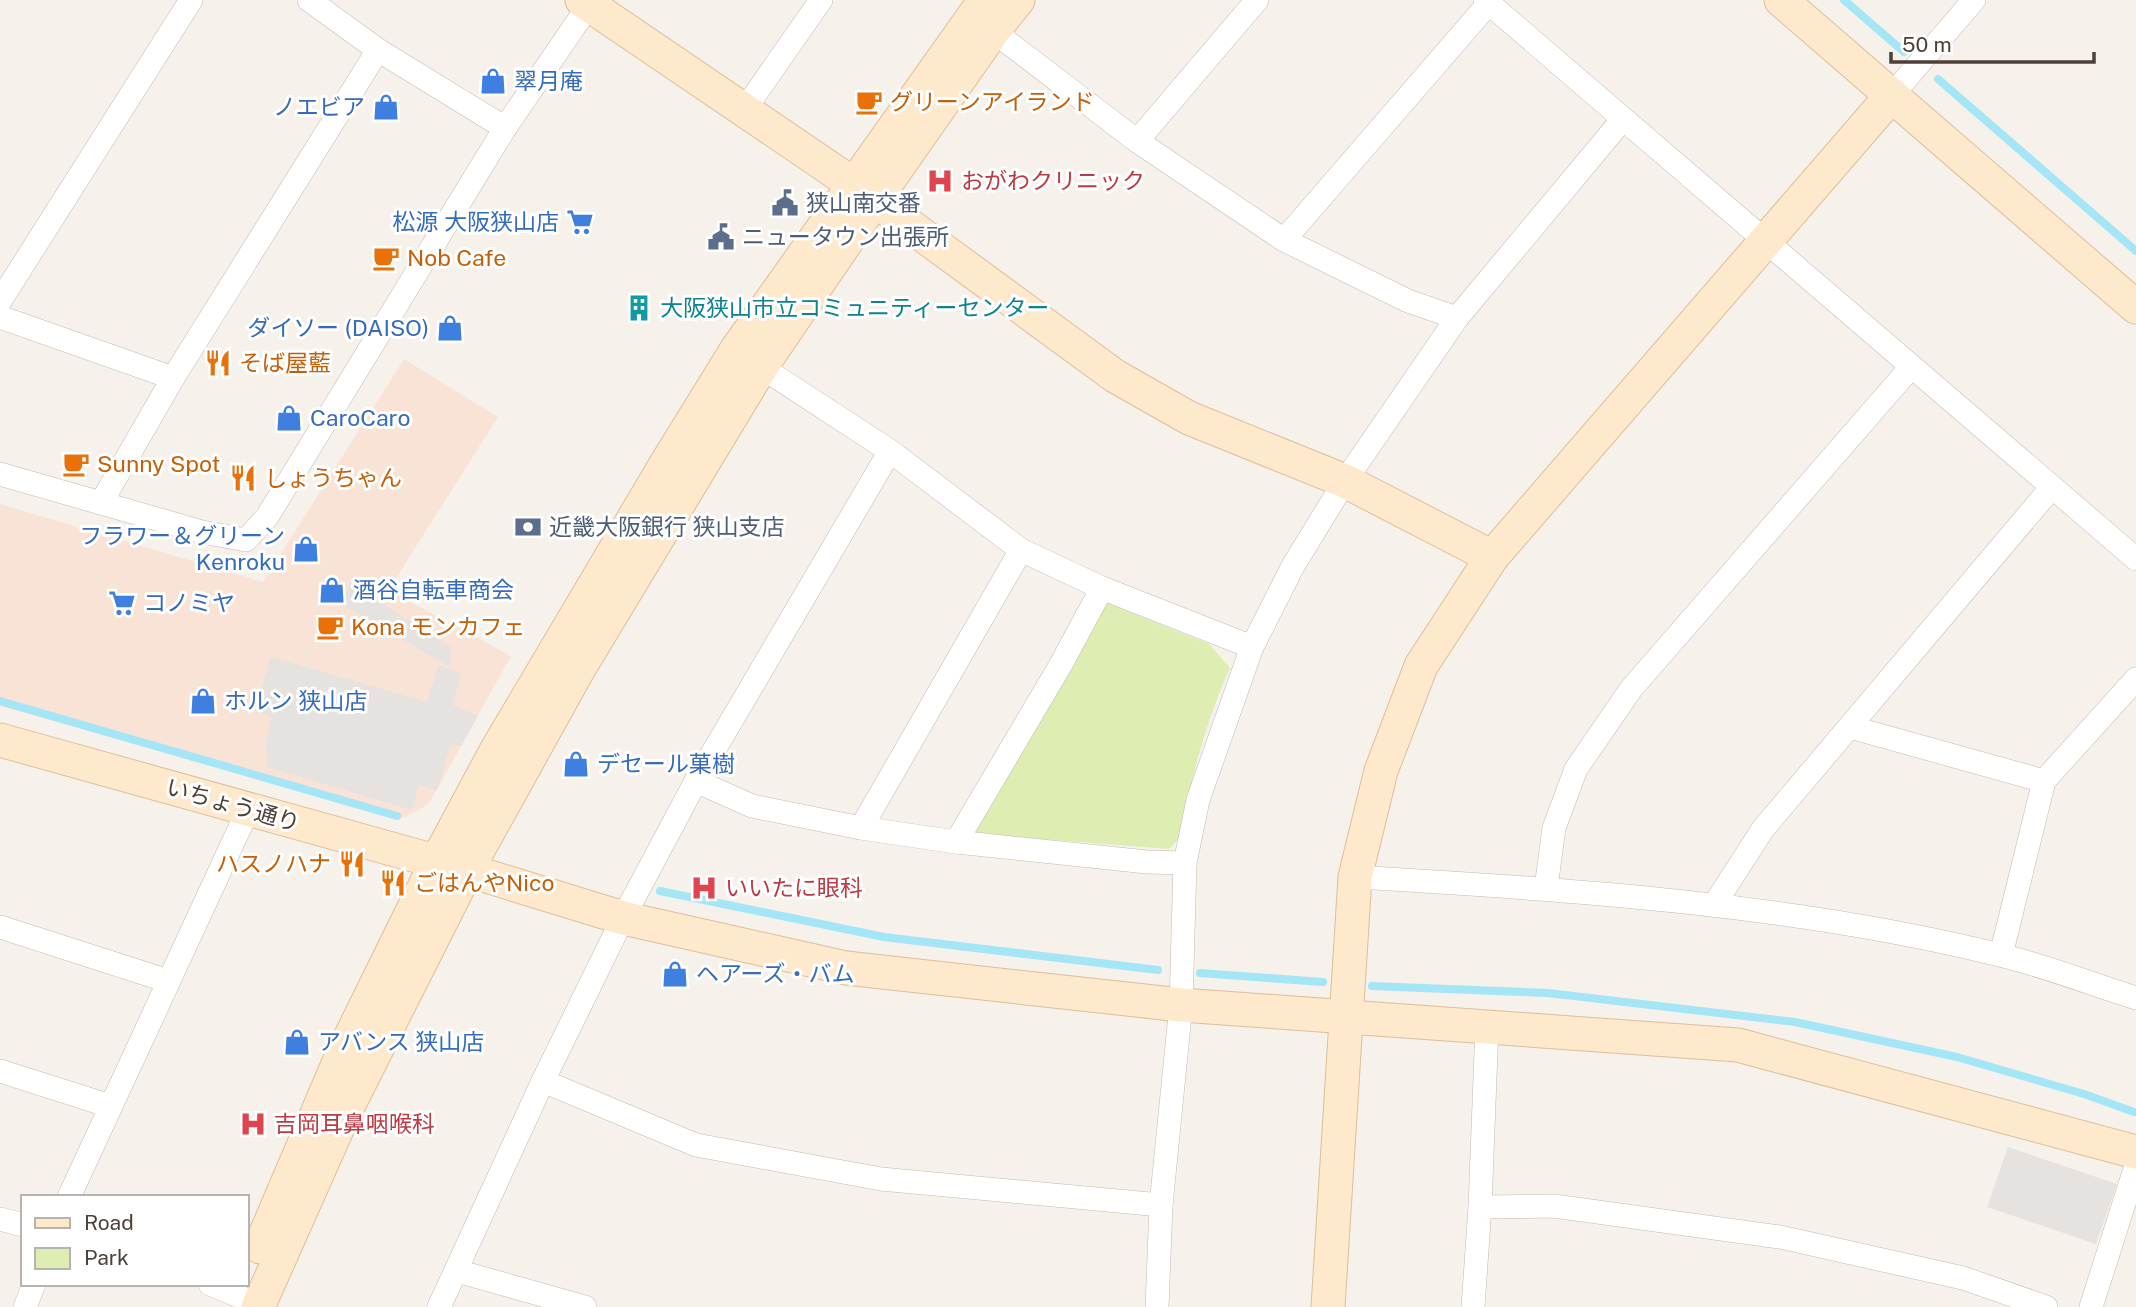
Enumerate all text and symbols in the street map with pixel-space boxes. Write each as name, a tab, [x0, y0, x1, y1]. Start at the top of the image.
scale bar	[1891, 21, 2094, 65]
text: 50 m	[1902, 32, 1952, 57]
shop icon: 翠月庵	[478, 66, 508, 96]
place label: 翠月庵	[514, 67, 583, 94]
cafe icon: グリーンアイランド	[854, 87, 884, 117]
place label: グリーンアイランド	[890, 88, 1095, 115]
shop icon: ノエビア	[371, 92, 401, 122]
place label: ノエビア	[273, 93, 365, 120]
hospital icon: おがわクリニック	[925, 166, 955, 196]
place label: おがわクリニック	[961, 167, 1145, 194]
public building icon: 狭山南交番	[770, 188, 800, 218]
place label: 狭山南交番	[806, 189, 921, 216]
supermarket icon: 松源 大阪狭山店	[565, 207, 595, 237]
place label: 松源 大阪狭山店	[392, 208, 559, 235]
public building icon: ニュータウン出張所	[706, 222, 736, 252]
place label: ニュータウン出張所	[742, 223, 949, 250]
cafe icon: Nob Cafe	[371, 243, 401, 273]
place label: Nob Cafe	[407, 244, 506, 271]
building icon: 大阪狭山市立コミュニティーセンター	[624, 293, 654, 323]
place label: 大阪狭山市立コミュニティーセンター	[660, 294, 1050, 321]
shop icon: ダイソー (DAISO)	[435, 313, 465, 343]
place label: ダイソー (DAISO)	[247, 314, 429, 341]
restaurant icon: そば屋藍	[203, 348, 233, 378]
place label: そば屋藍	[239, 349, 331, 376]
shop icon: CaroCaro	[274, 403, 304, 433]
place label: CaroCaro	[310, 404, 410, 431]
cafe icon: Sunny Spot	[61, 449, 91, 479]
place label: Sunny Spot	[97, 450, 220, 477]
restaurant icon: しょうちゃん	[228, 463, 258, 493]
place label: しょうちゃん	[264, 464, 402, 491]
bank icon: 近畿大阪銀行 狭山支店	[513, 512, 543, 542]
place label: 近畿大阪銀行 狭山支店	[549, 513, 785, 540]
place label: フラワー＆グリーン Kenroku	[79, 522, 285, 575]
shop icon: フラワー＆グリーン Kenroku	[291, 534, 321, 564]
shop icon: 酒谷自転車商会	[317, 575, 347, 605]
place label: 酒谷自転車商会	[353, 576, 514, 603]
supermarket icon: コノミヤ	[107, 588, 137, 618]
place label: コノミヤ	[143, 589, 235, 616]
cafe icon: Kona モンカフェ	[315, 612, 345, 642]
place label: Kona モンカフェ	[351, 613, 526, 640]
shop icon: ホルン 狭山店	[188, 686, 218, 716]
place label: ホルン 狭山店	[224, 687, 367, 714]
shop icon: デセール菓樹	[561, 749, 591, 779]
place label: デセール菓樹	[597, 750, 735, 777]
street label: いちょう通り	[163, 773, 303, 837]
restaurant icon: ハスノハナ	[337, 849, 367, 879]
place label: ハスノハナ	[216, 850, 331, 877]
restaurant icon: ごはんやNico	[378, 868, 408, 898]
place label: ごはんやNico	[414, 869, 554, 896]
hospital icon: いいたに眼科	[689, 873, 719, 903]
place label: いいたに眼科	[725, 874, 863, 901]
shop icon: ヘアーズ・バム	[660, 959, 690, 989]
place label: ヘアーズ・バム	[696, 960, 854, 987]
shop icon: アバンス 狭山店	[282, 1027, 312, 1057]
place label: アバンス 狭山店	[318, 1028, 484, 1055]
hospital icon: 吉岡耳鼻咽喉科	[238, 1109, 268, 1139]
place label: 吉岡耳鼻咽喉科	[274, 1110, 435, 1137]
legend	[21, 1195, 248, 1286]
text: Road	[84, 1210, 134, 1235]
text: Park	[84, 1245, 129, 1270]

